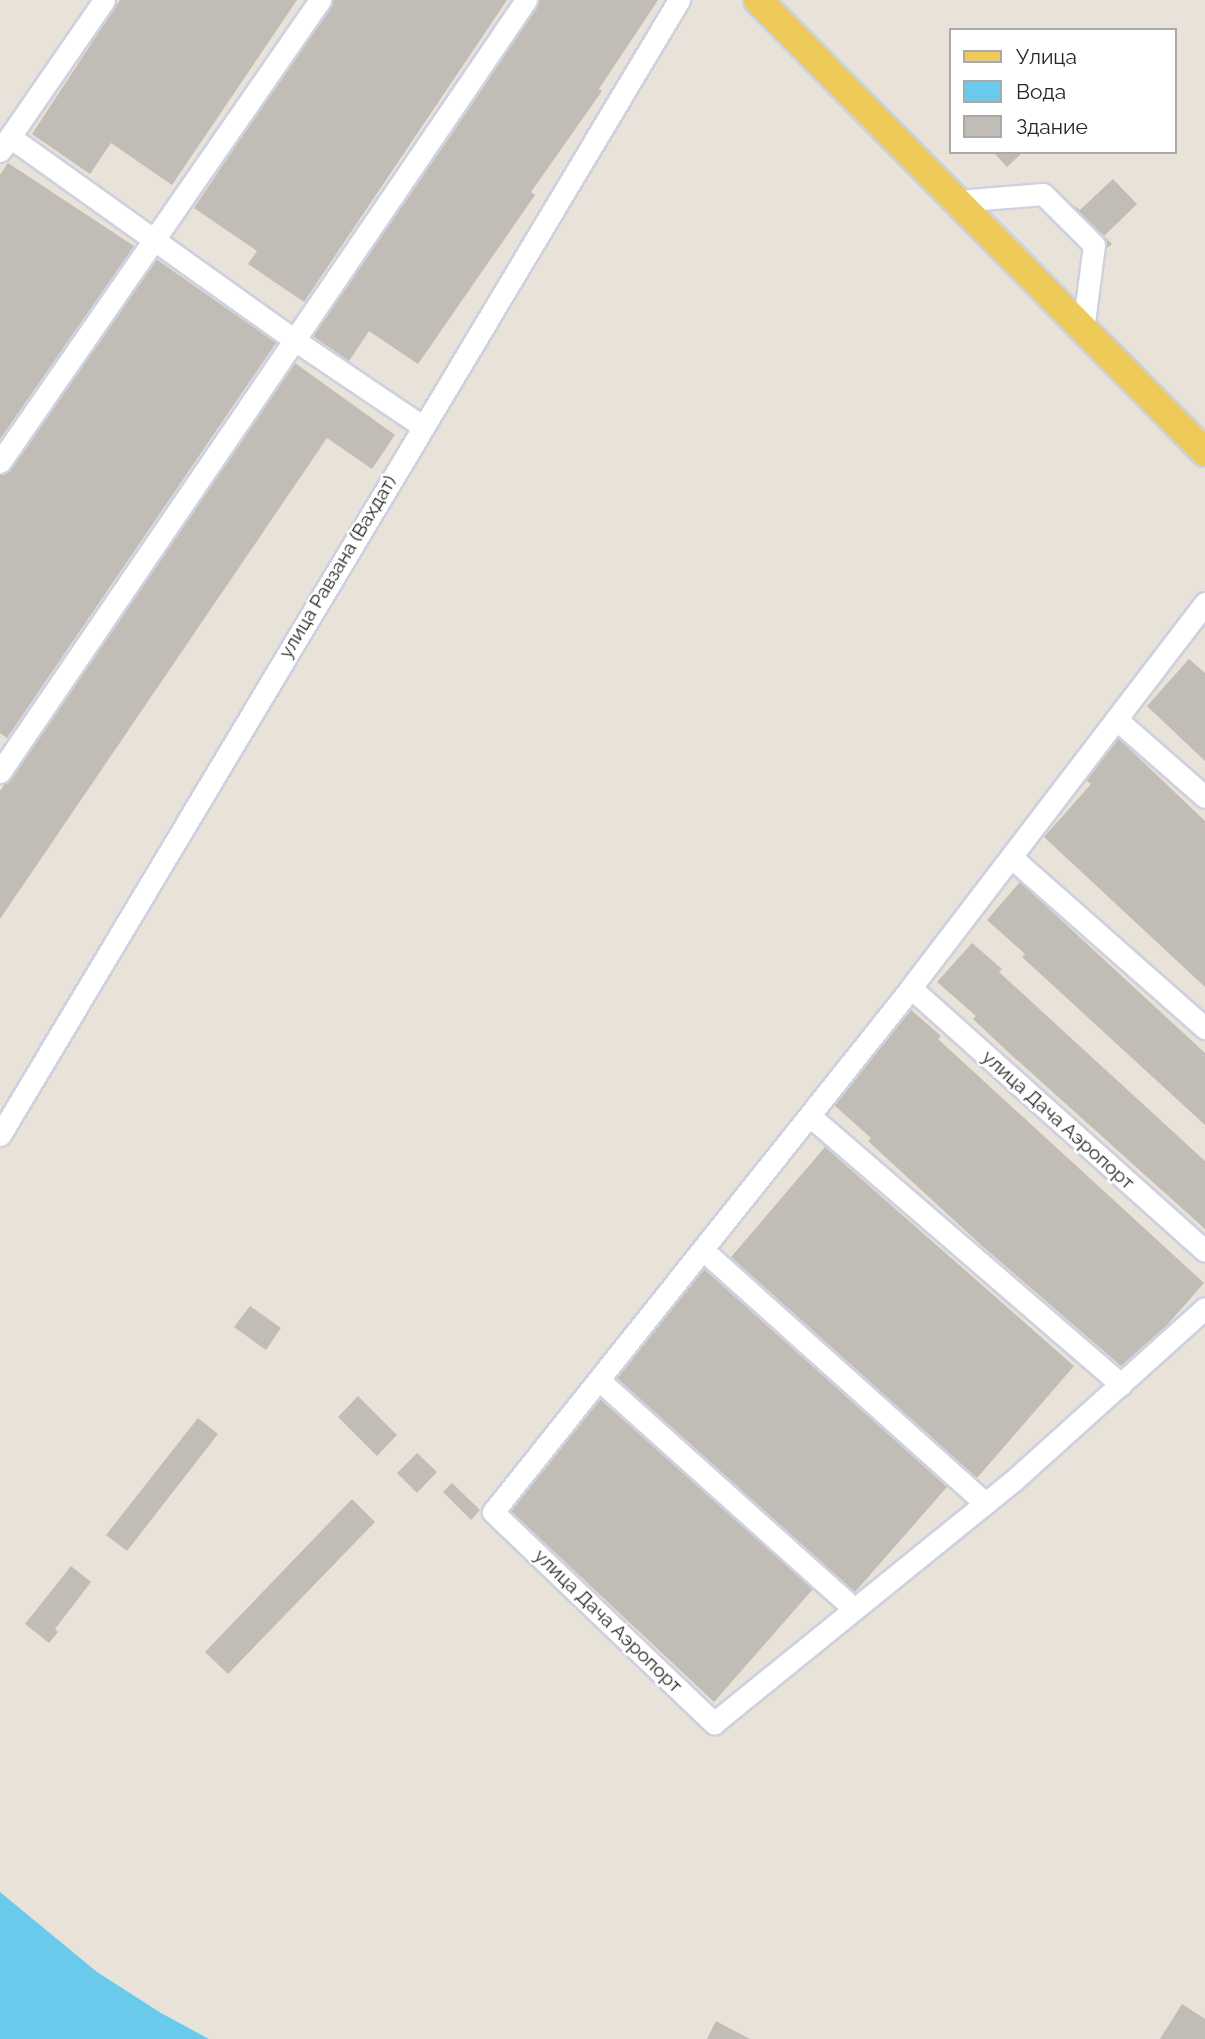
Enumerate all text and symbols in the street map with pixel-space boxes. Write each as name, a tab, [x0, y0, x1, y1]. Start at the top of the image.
legend	[950, 28, 1177, 154]
text: Улица	[1016, 44, 1077, 69]
text: Вода	[1016, 79, 1066, 104]
text: Здание	[1016, 114, 1088, 139]
street label: улица Равзана (Вахдат)	[274, 472, 402, 662]
street label: улица Дача Аэропорт	[977, 1045, 1139, 1195]
street label: улица Дача Аэропорт	[529, 1544, 687, 1698]

